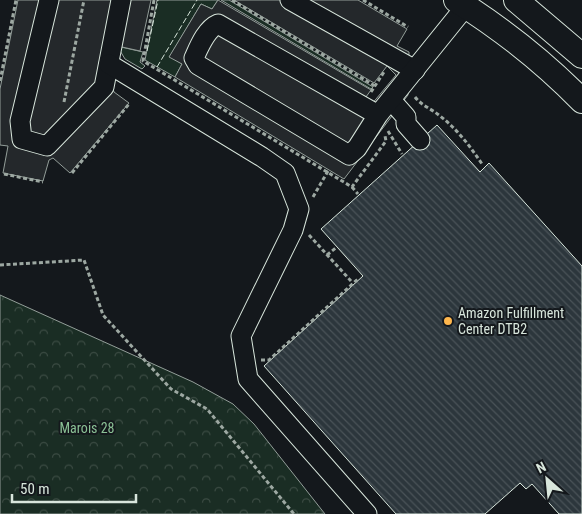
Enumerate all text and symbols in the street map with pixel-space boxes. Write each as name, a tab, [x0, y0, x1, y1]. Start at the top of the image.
place label: Amazon Fulfillment Center DTB2	[458, 305, 564, 337]
marker: Amazon Fulfillment Center DTB2	[442, 315, 454, 327]
park label: Marois 28	[59, 420, 115, 436]
north arrow	[522, 454, 572, 504]
text: N	[534, 458, 549, 476]
scale bar	[12, 472, 136, 504]
text: 50 m	[20, 480, 50, 498]

